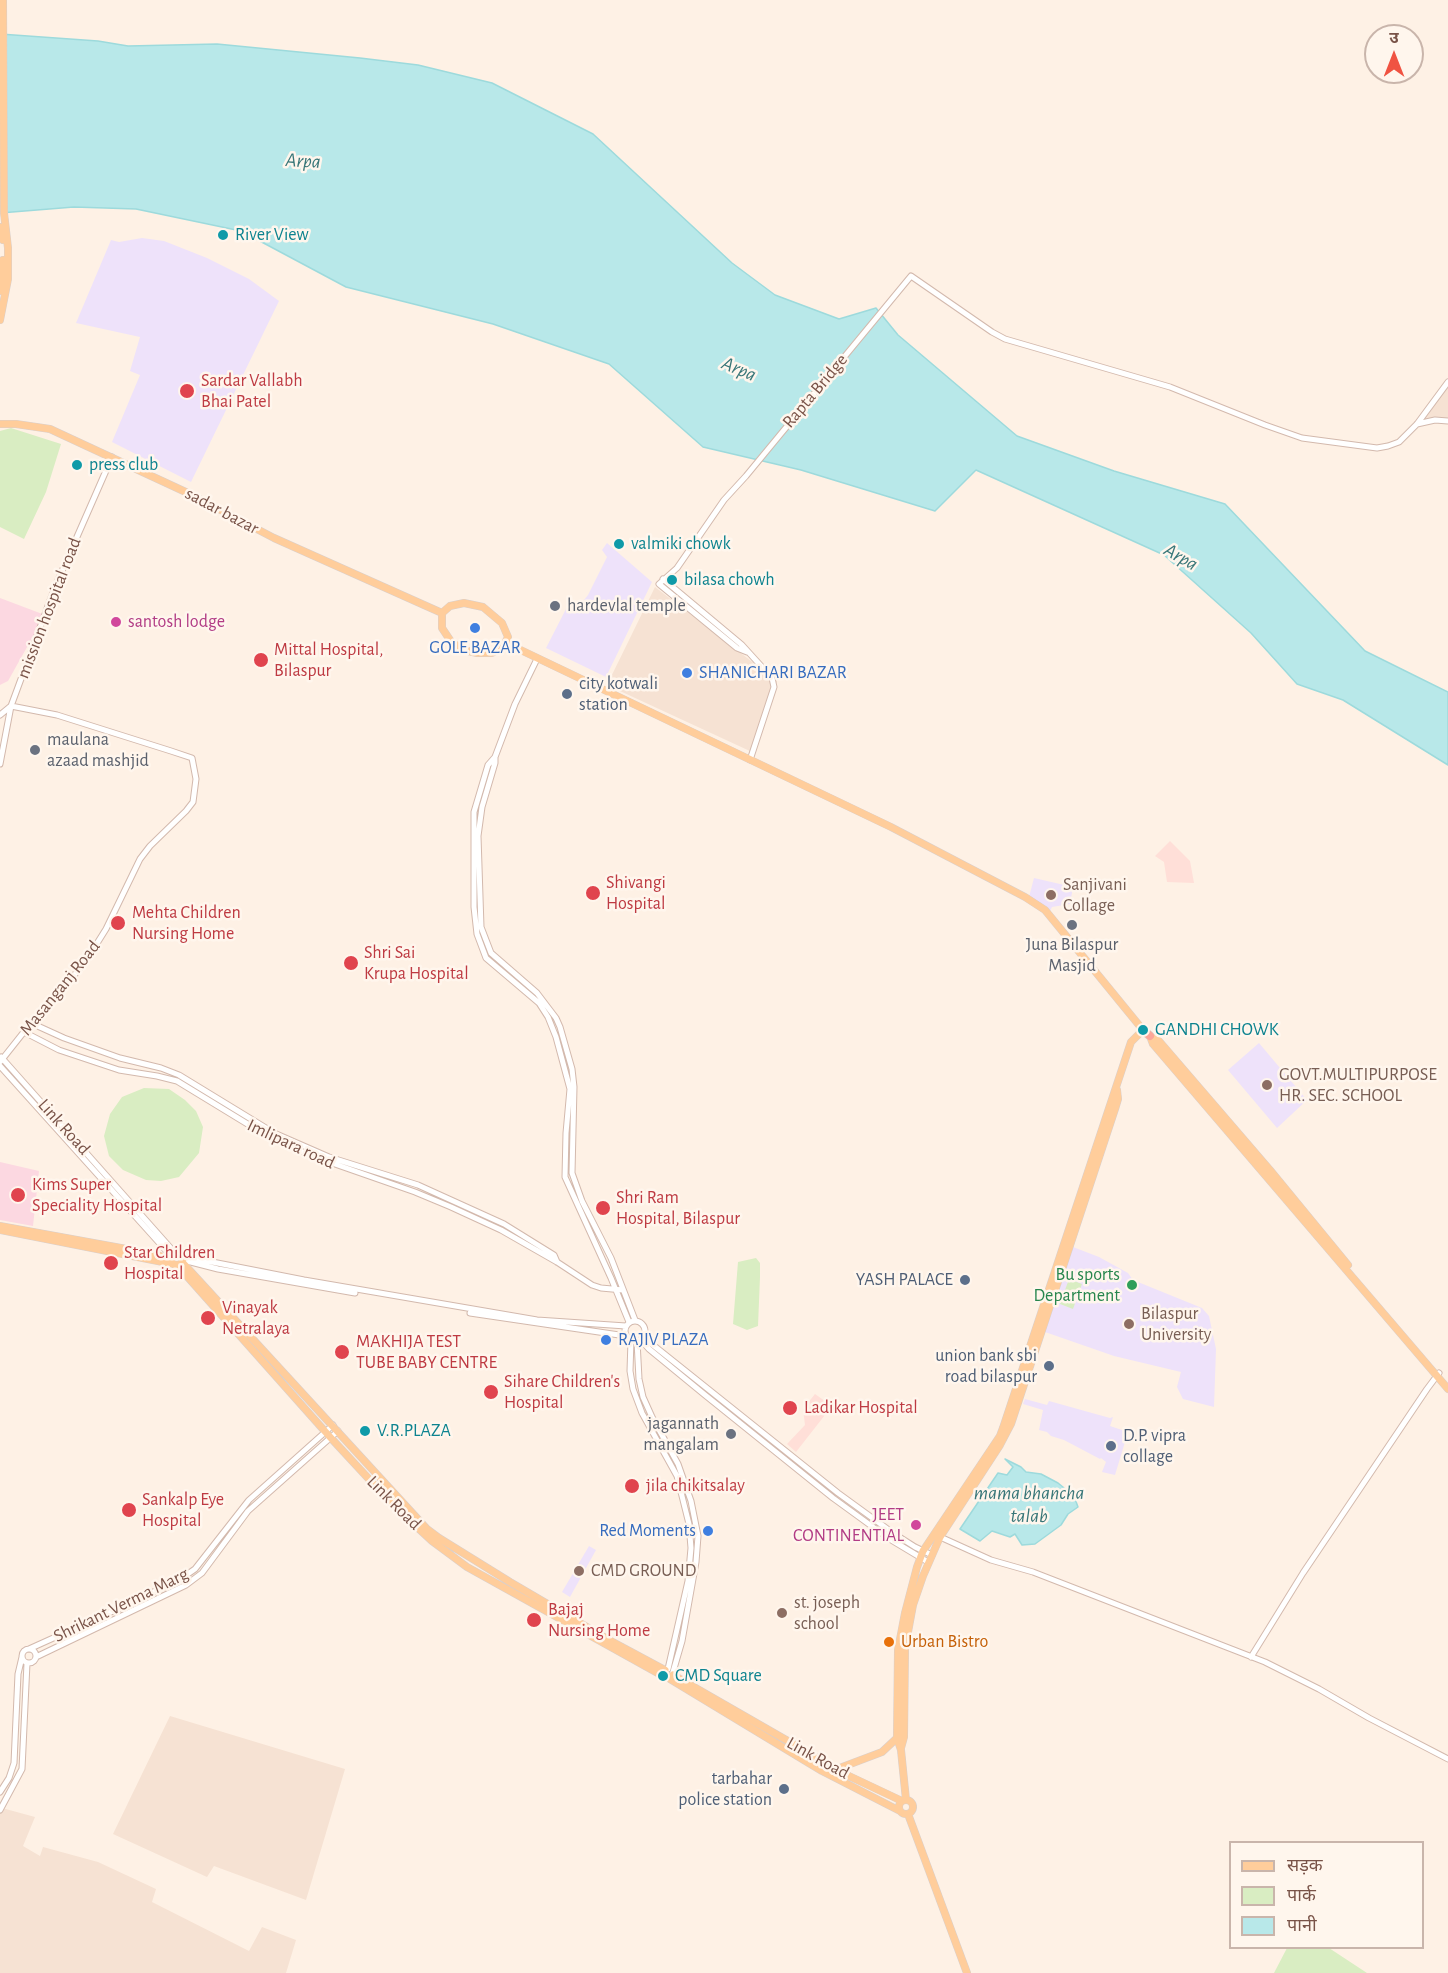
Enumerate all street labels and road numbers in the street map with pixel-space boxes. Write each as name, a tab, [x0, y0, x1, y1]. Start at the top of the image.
street label: Rapta Bridge	[778, 350, 852, 432]
street label: sadar bazar	[182, 483, 262, 539]
street label: mission hospital road	[12, 534, 86, 682]
street label: Masanganj Road	[15, 936, 105, 1040]
street label: Link Road	[33, 1094, 95, 1160]
street label: Imlipara road	[244, 1114, 338, 1174]
street label: Link Road	[362, 1471, 426, 1535]
street label: Shrikant Verma Marg	[50, 1563, 192, 1647]
street label: Link Road	[783, 1732, 853, 1784]

